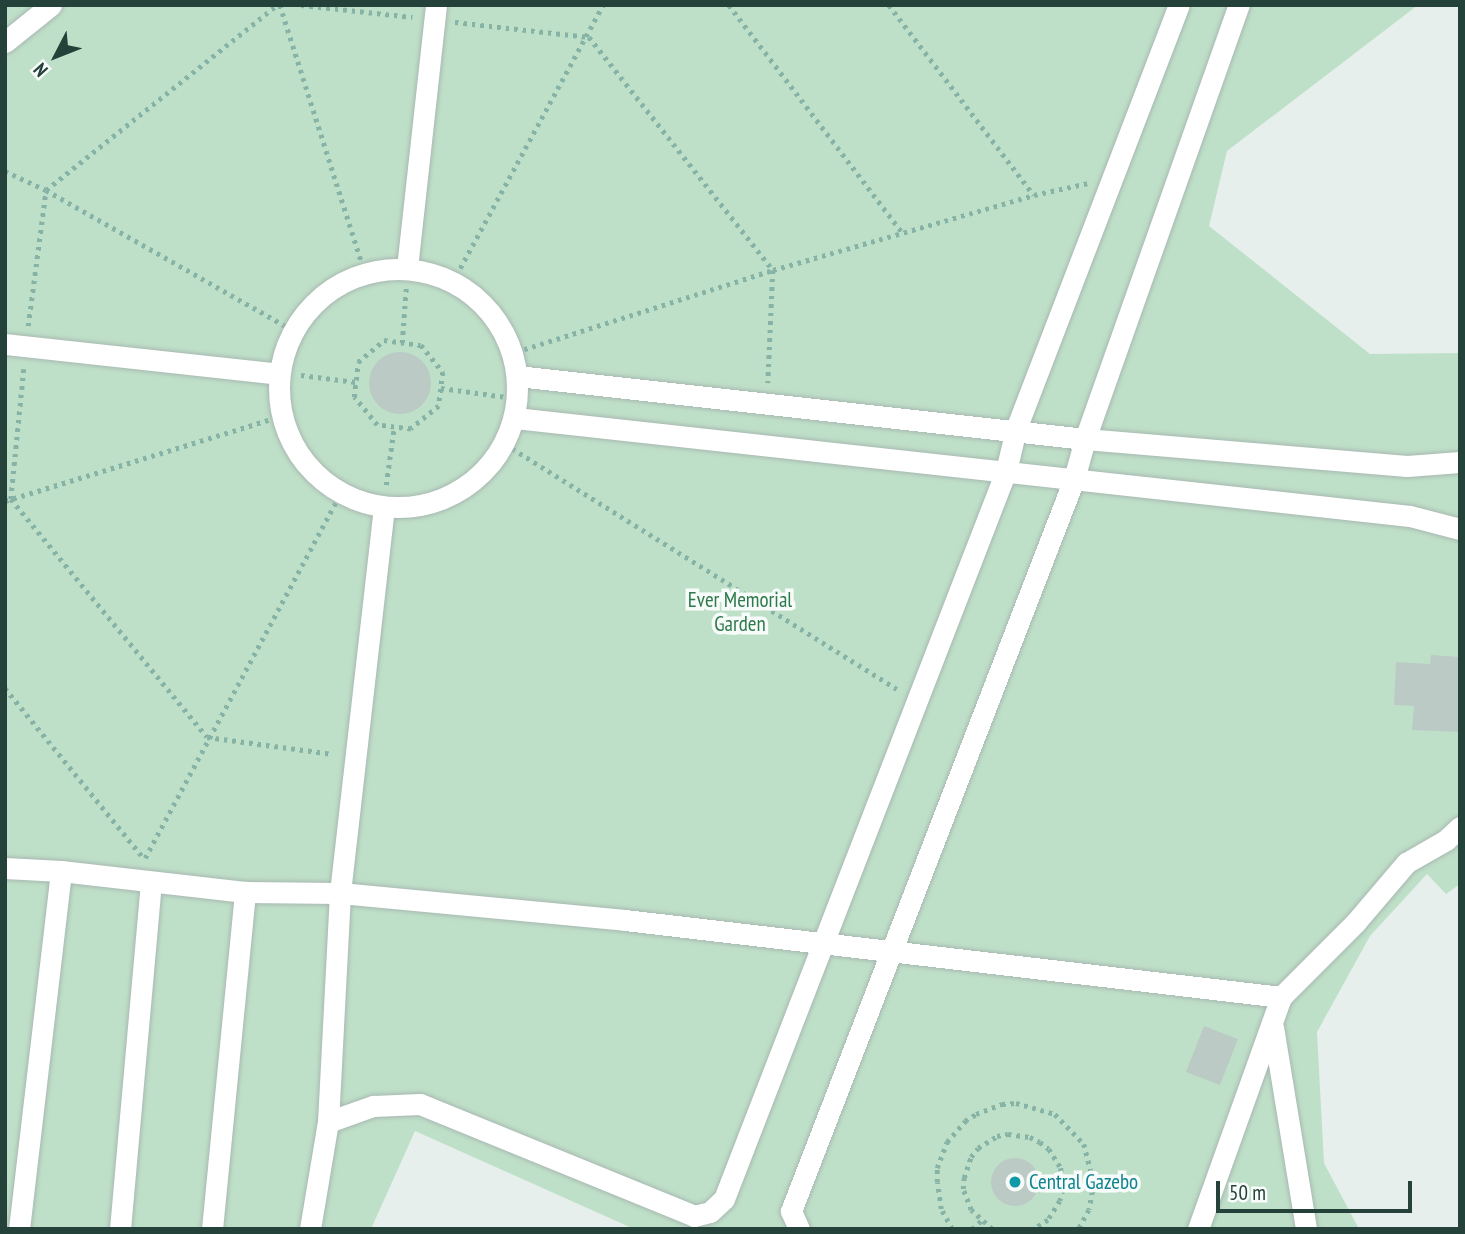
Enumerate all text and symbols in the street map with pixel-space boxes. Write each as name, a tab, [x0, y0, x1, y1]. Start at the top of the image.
north arrow	[21, 21, 91, 91]
text: N	[28, 58, 53, 82]
park label: Ever Memorial Garden	[688, 587, 792, 637]
scale bar	[1220, 1168, 1416, 1212]
place label: Central Gazebo	[1029, 1169, 1138, 1195]
marker: Central Gazebo	[1007, 1174, 1023, 1190]
text: 50 m	[1229, 1179, 1266, 1206]

